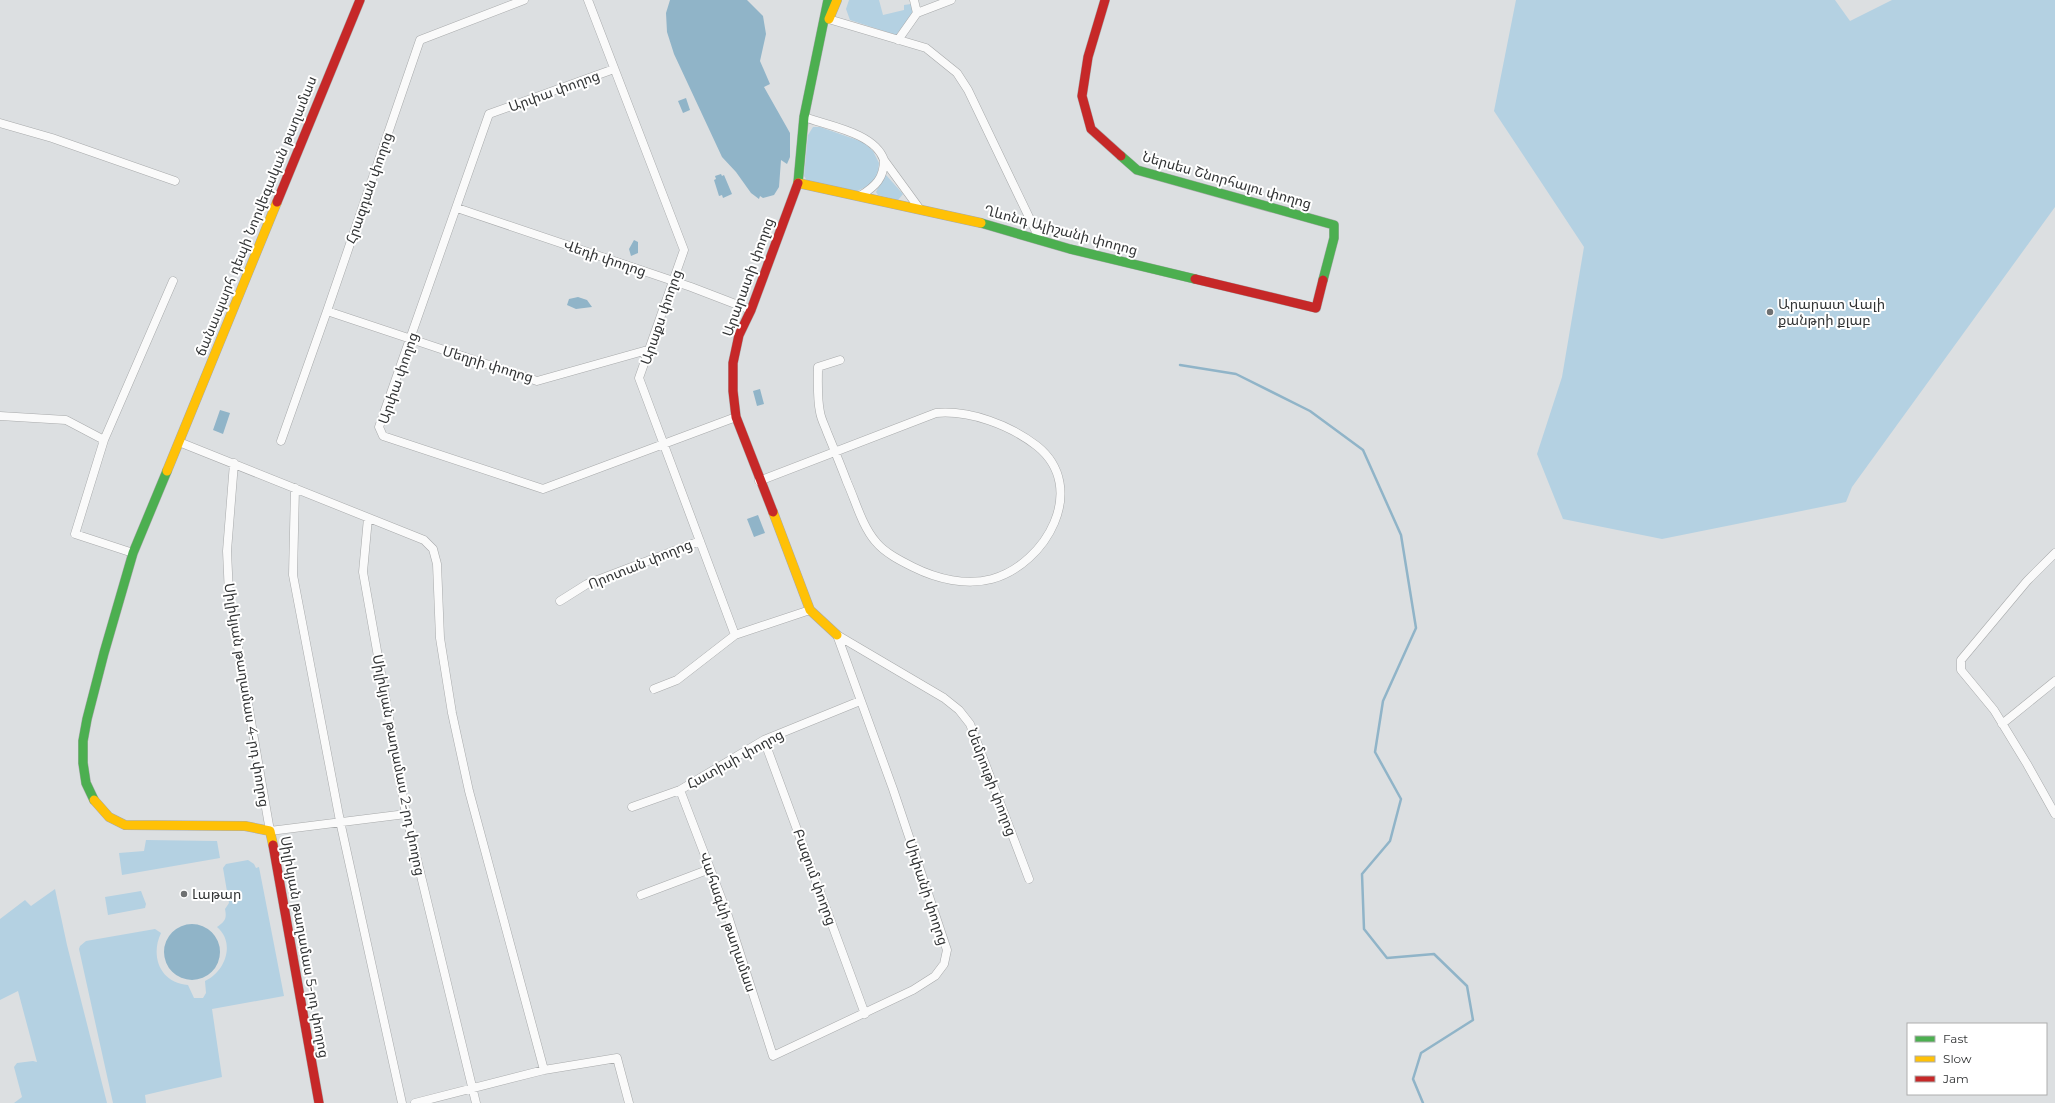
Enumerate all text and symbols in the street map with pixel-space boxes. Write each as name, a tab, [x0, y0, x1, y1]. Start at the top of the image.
street label: Արփա փողոց	[506, 66, 602, 116]
street label: ճանապարհ դեպի Նորվեգական թաղամաս	[191, 73, 321, 359]
street label: Հրազդան փողոց	[341, 130, 397, 246]
street label: Ներսես Շնորհալու փողոց	[1140, 147, 1314, 213]
street label: Ղևոնդ Ալիշանի փողոց	[982, 201, 1140, 259]
street label: Արարատի փողոց	[718, 215, 778, 339]
street label: Վեդի փողոց	[561, 235, 649, 281]
street label: Արաքս փողոց	[636, 267, 686, 367]
place label: Արարատ Վալի քանթրի քլաբ	[1778, 295, 1885, 329]
marker: Արարատ Վալի քանթրի քլաբ	[1765, 307, 1775, 317]
street label: Արփա փողոց	[374, 330, 422, 426]
street label: Մեղրի փողոց	[440, 342, 536, 386]
street label: Որոտան փողոց	[585, 535, 695, 593]
street label: Սիլիկյան թաղամաս 4-րդ փողոց	[220, 582, 274, 808]
street label: Սիլիկյան թաղամաս 2-րդ փողոց	[369, 653, 429, 877]
street label: Հատիսի փողոց	[683, 725, 787, 793]
street label: Նեմրութի փողոց	[963, 725, 1021, 839]
street label: Բազում փողոց	[789, 826, 841, 928]
street label: Սիլիկյան թաղամաս 5-րդ փողոց	[277, 835, 333, 1059]
street label: Սիփանի փողոց	[901, 836, 953, 948]
street label: Վահագնի թաղամաս	[696, 849, 760, 995]
place label: Լաթար	[192, 885, 241, 903]
marker: Լաթար	[179, 889, 189, 899]
legend	[1907, 1023, 2047, 1095]
text: Fast	[1943, 1031, 1968, 1046]
text: Slow	[1943, 1051, 1972, 1066]
text: Jam	[1942, 1071, 1969, 1086]

